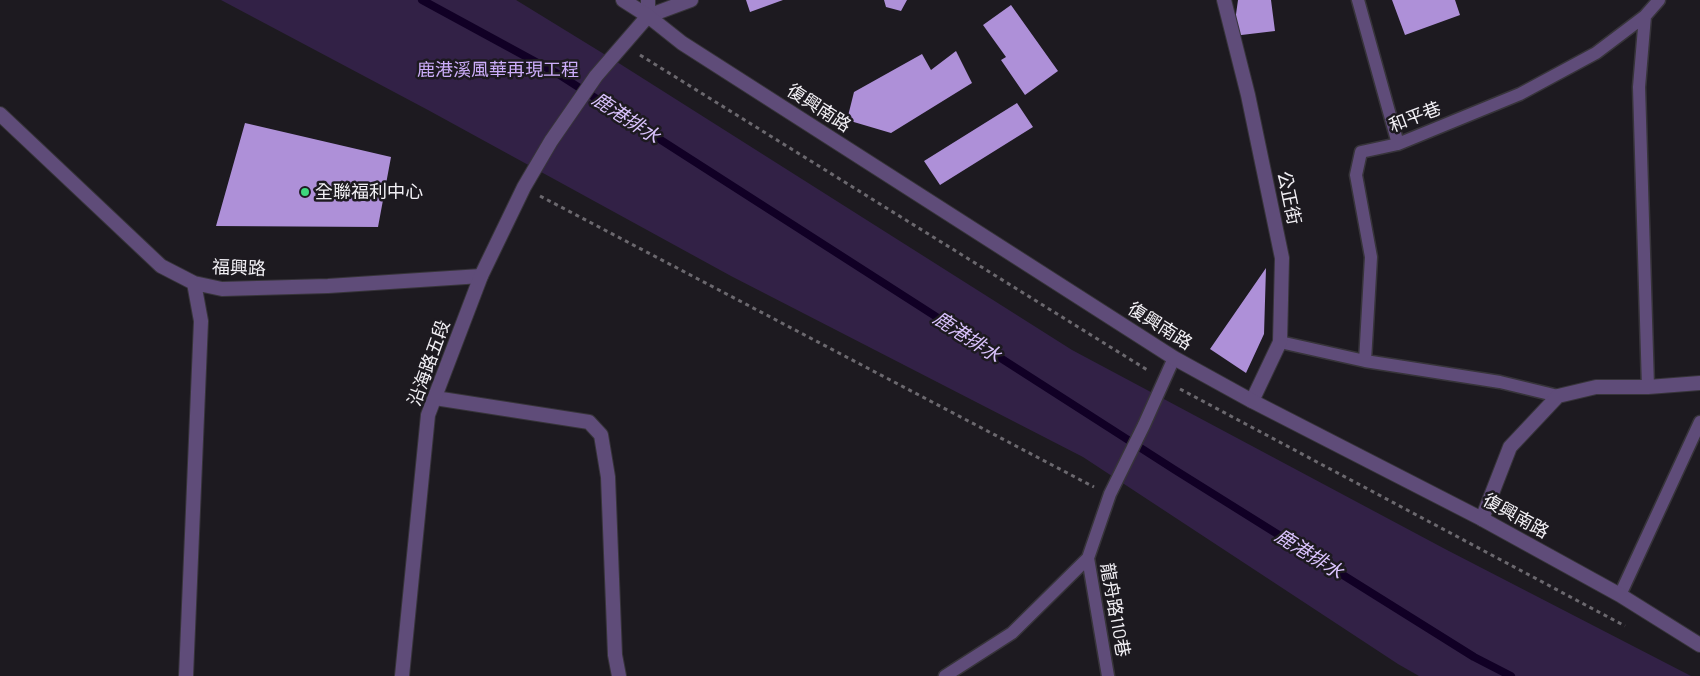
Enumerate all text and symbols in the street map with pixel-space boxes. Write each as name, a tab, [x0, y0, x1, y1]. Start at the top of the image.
park label: 鹿港溪風華再現工程	[417, 59, 579, 81]
street label: 復興南路	[783, 79, 855, 137]
water label: 鹿港排水	[588, 88, 664, 148]
street label: 和平巷	[1386, 97, 1444, 137]
street label: 公正街	[1273, 169, 1305, 227]
place label: 全聯福利中心	[315, 181, 423, 203]
marker: 全聯福利中心	[299, 186, 311, 198]
street label: 福興路	[212, 256, 266, 280]
street label: 復興南路	[1124, 298, 1196, 354]
water label: 鹿港排水	[929, 307, 1005, 367]
street label: 沿海路五段	[403, 317, 455, 409]
street label: 復興南路	[1479, 489, 1553, 543]
water label: 鹿港排水	[1271, 524, 1347, 584]
street label: 龍舟路110巷	[1096, 561, 1134, 659]

